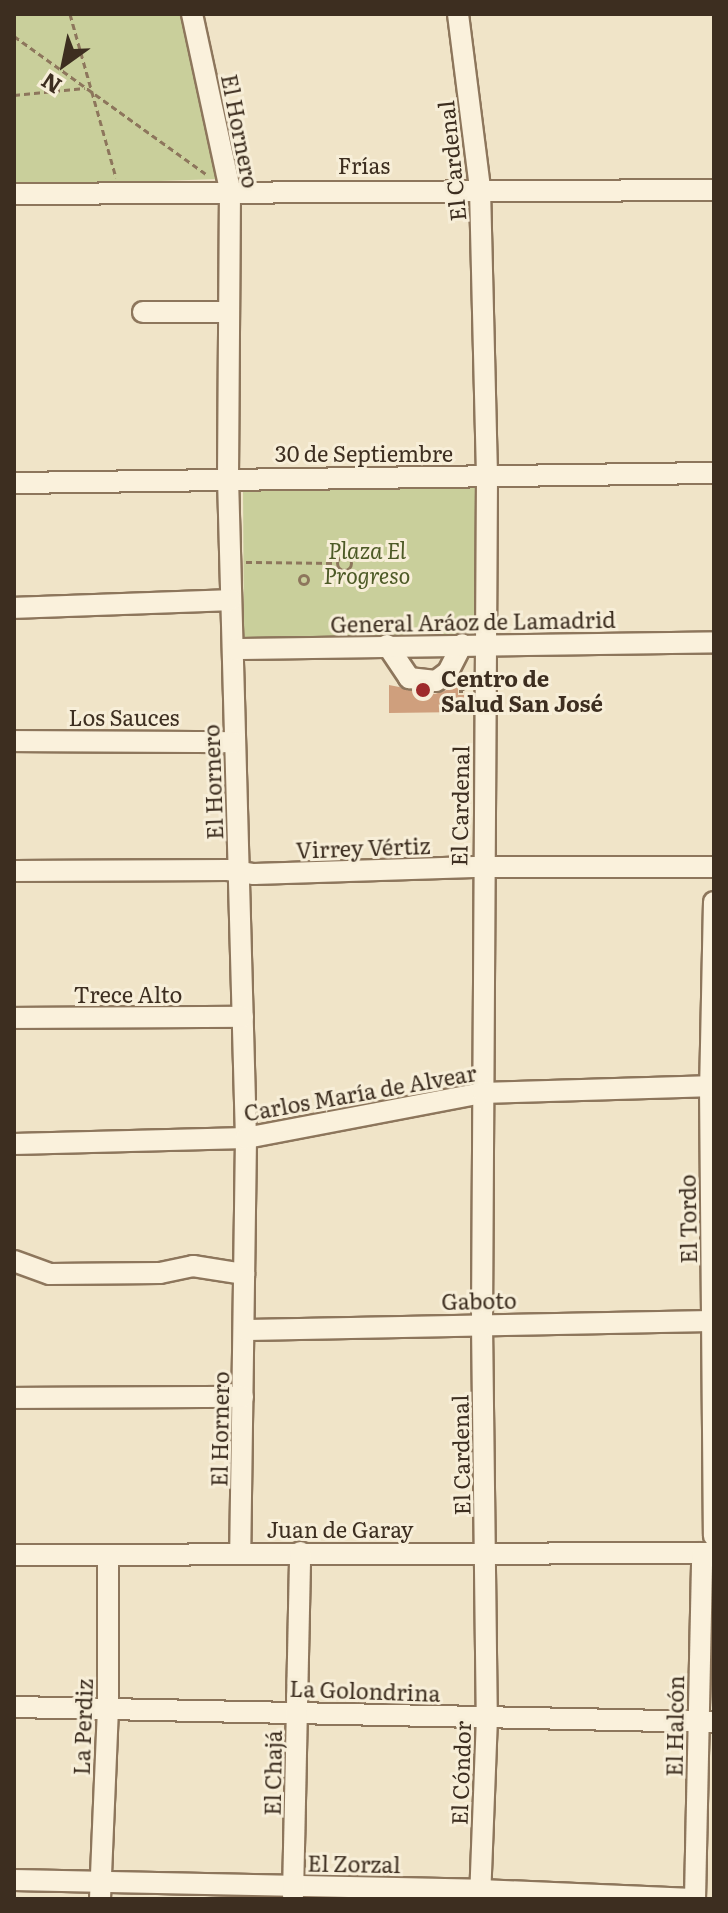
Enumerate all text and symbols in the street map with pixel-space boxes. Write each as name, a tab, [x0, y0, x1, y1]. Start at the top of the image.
north arrow	[24, 24, 104, 104]
text: N	[34, 66, 67, 103]
street label: El Hornero	[217, 72, 265, 190]
street label: El Cardenal	[432, 100, 470, 222]
street label: Frías	[338, 152, 390, 178]
street label: 30 de Septiembre	[275, 440, 453, 466]
park label: Plaza El Progreso	[324, 536, 410, 588]
street label: General Aráoz de Lamadrid	[330, 605, 616, 637]
place label: Centro de Salud San José	[441, 664, 603, 716]
marker: Centro de Salud San José	[412, 679, 434, 701]
street label: Los Sauces	[68, 704, 180, 730]
street label: El Hornero	[197, 724, 227, 840]
street label: El Cardenal	[445, 745, 473, 867]
street label: Virrey Vértiz	[295, 831, 431, 863]
street label: Trece Alto	[74, 981, 182, 1007]
street label: Carlos María de Alvear	[242, 1059, 478, 1125]
street label: El Tordo	[673, 1174, 701, 1264]
street label: Gaboto	[441, 1286, 517, 1314]
street label: El Hornero	[205, 1371, 233, 1487]
street label: El Cardenal	[446, 1394, 474, 1516]
street label: Juan de Garay	[266, 1516, 414, 1542]
street label: La Golondrina	[289, 1674, 441, 1706]
street label: El Halcón	[660, 1675, 688, 1777]
street label: La Perdiz	[67, 1678, 97, 1776]
street label: El Cóndor	[445, 1720, 475, 1826]
street label: El Chajá	[258, 1730, 286, 1816]
street label: El Zorzal	[307, 1849, 401, 1877]

